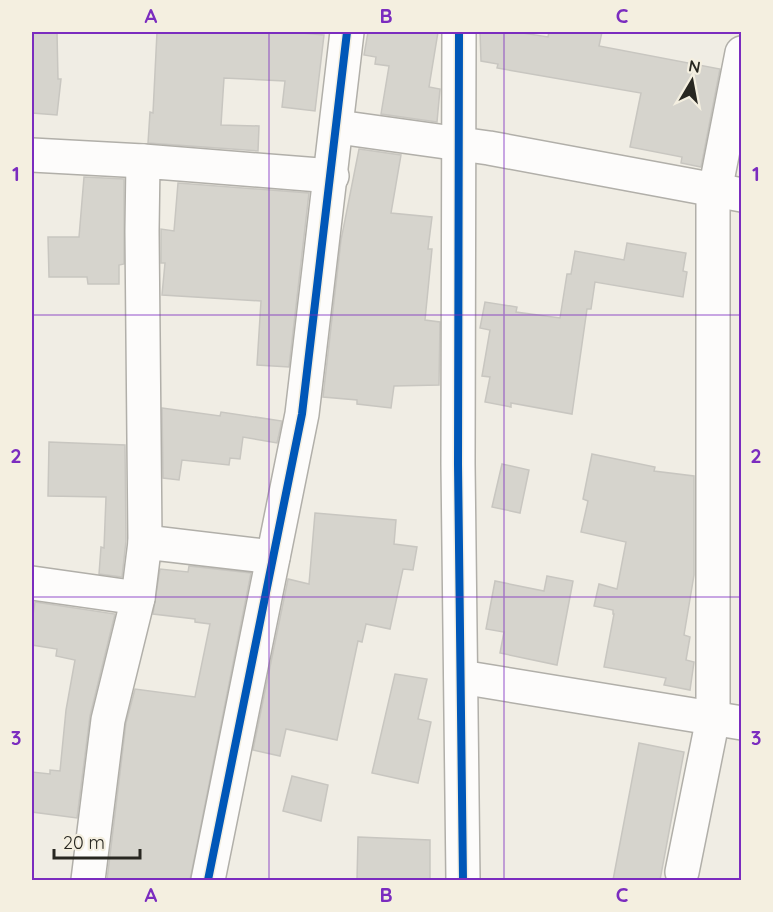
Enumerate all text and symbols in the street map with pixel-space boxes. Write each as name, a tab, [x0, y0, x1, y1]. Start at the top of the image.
text: A	[145, 3, 158, 28]
text: B	[379, 3, 393, 28]
text: C	[616, 3, 629, 28]
north arrow	[662, 51, 722, 111]
text: N	[687, 55, 702, 77]
text: 1	[12, 161, 20, 186]
text: 1	[752, 161, 760, 186]
text: 2	[10, 443, 22, 468]
text: 2	[750, 443, 762, 468]
text: 3	[11, 725, 21, 750]
text: 3	[751, 725, 761, 750]
scale bar	[54, 822, 140, 860]
text: 20 m	[63, 831, 105, 854]
text: A	[145, 882, 158, 907]
text: B	[379, 882, 393, 907]
text: C	[616, 882, 629, 907]

